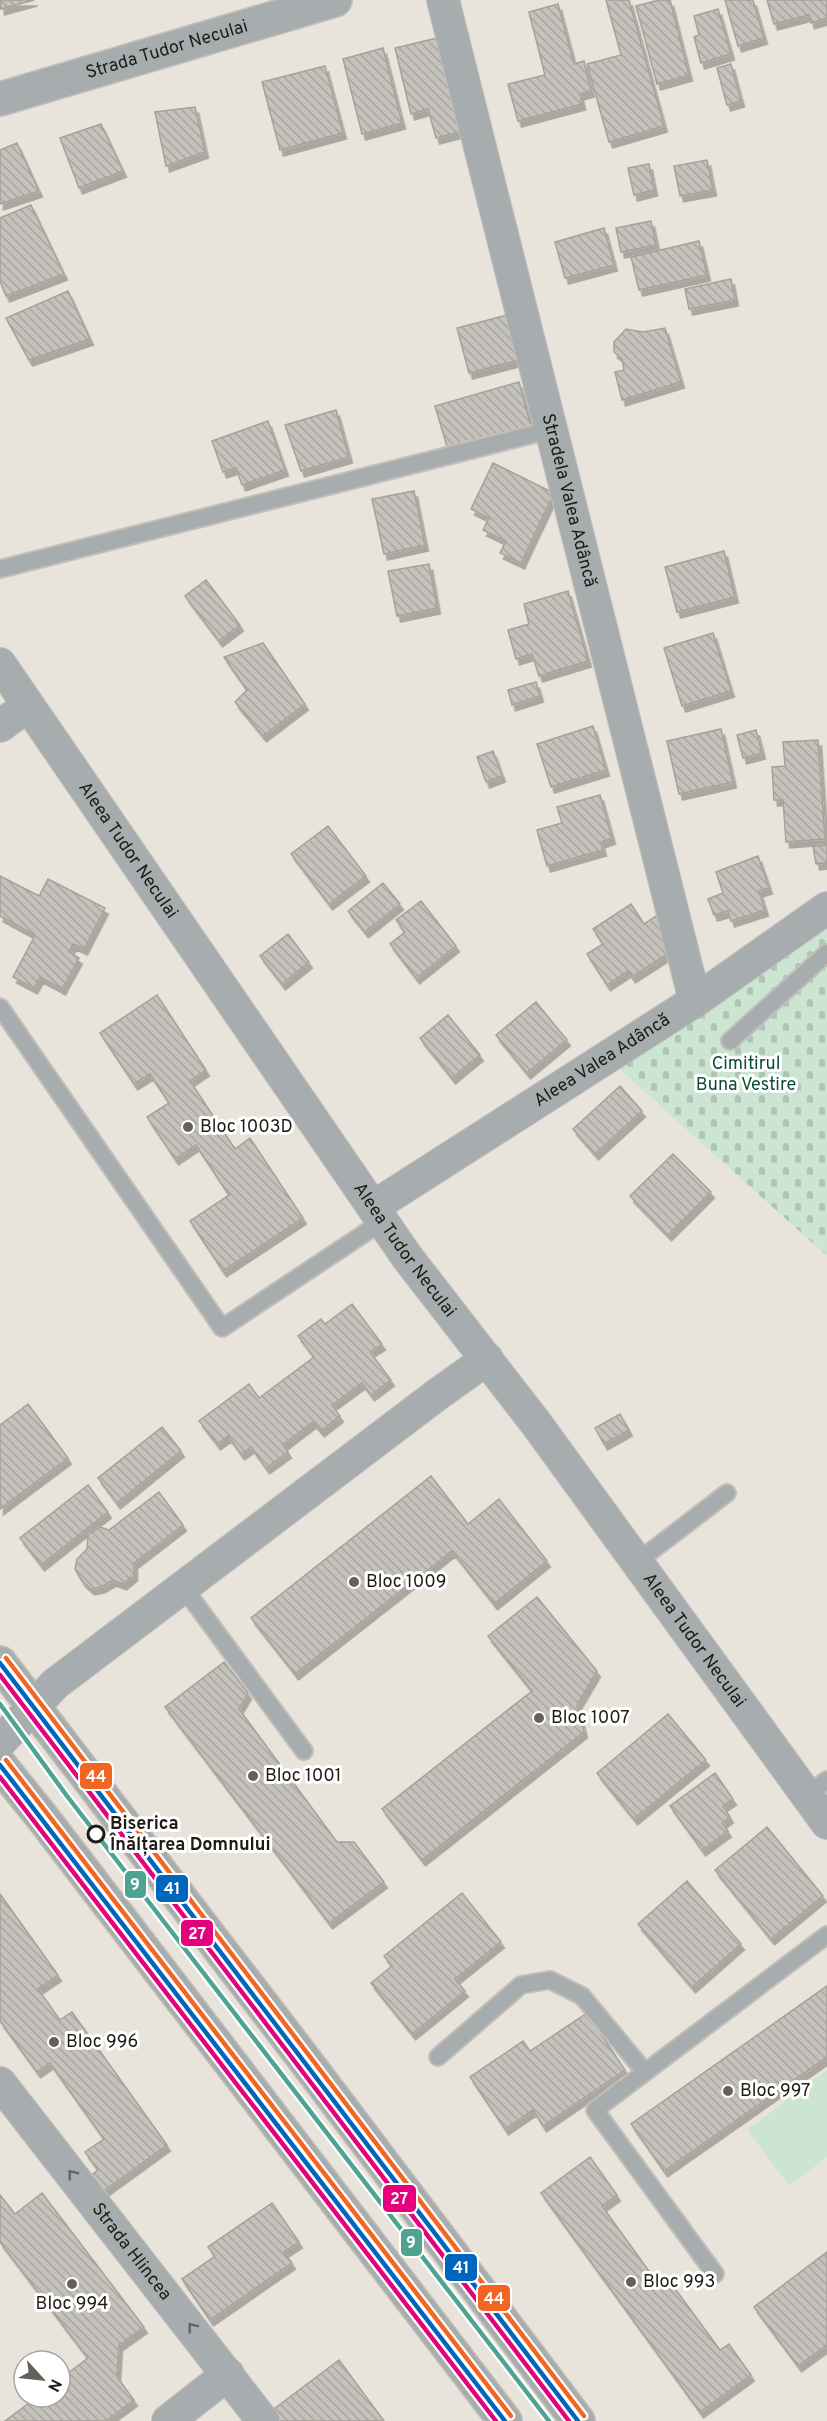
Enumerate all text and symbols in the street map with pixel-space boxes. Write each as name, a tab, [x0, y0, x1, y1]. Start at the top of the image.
street label: Strada Tudor Neculai	[83, 15, 251, 85]
street label: Stradela Valea Adâncă	[536, 411, 602, 590]
street label: Aleea Tudor Neculai	[73, 777, 183, 923]
street label: Aleea Valea Adâncă	[530, 1008, 675, 1112]
park label: Cimitirul Buna Vestire	[696, 1053, 796, 1097]
place label: Bloc 1003D	[200, 1116, 293, 1139]
marker: Bloc 1003D	[181, 1120, 195, 1134]
street label: Aleea Tudor Neculai	[348, 1178, 461, 1322]
street label: Aleea Tudor Neculai	[637, 1568, 751, 1712]
place label: Bloc 1009	[366, 1571, 447, 1594]
marker: Bloc 1009	[347, 1575, 361, 1589]
place label: Bloc 1007	[551, 1707, 630, 1730]
marker: Bloc 1007	[532, 1711, 546, 1725]
line badge: 44	[79, 1762, 113, 1790]
place label: Bloc 1001	[265, 1765, 341, 1788]
text: 44	[86, 1768, 106, 1788]
marker: Bloc 1001	[246, 1769, 260, 1783]
place label: Biserica Înălțarea Domnului	[109, 1813, 271, 1857]
marker: Biserica Înălțarea Domnului	[87, 1825, 105, 1843]
line badge: 9	[124, 1870, 147, 1899]
line badge: 41	[155, 1874, 189, 1903]
text: 9	[130, 1876, 140, 1896]
text: 41	[164, 1880, 180, 1900]
line badge: 27	[180, 1919, 214, 1947]
text: 27	[188, 1925, 206, 1945]
place label: Bloc 996	[66, 2031, 138, 2054]
marker: Bloc 996	[47, 2035, 61, 2049]
place label: Bloc 997	[740, 2080, 810, 2103]
marker: Bloc 997	[721, 2084, 735, 2098]
one-way arrow	[68, 2170, 79, 2181]
line badge: 27	[382, 2184, 417, 2213]
text: 27	[390, 2190, 408, 2210]
street label: Strada Hlincea	[86, 2198, 177, 2305]
line badge: 9	[400, 2228, 423, 2257]
text: 9	[406, 2234, 416, 2254]
line badge: 41	[444, 2253, 478, 2282]
text: 41	[453, 2259, 469, 2279]
place label: Bloc 993	[643, 2271, 715, 2294]
marker: Bloc 993	[624, 2275, 638, 2289]
marker: Bloc 994	[65, 2277, 79, 2291]
line badge: 44	[477, 2284, 511, 2312]
text: 44	[484, 2290, 504, 2310]
place label: Bloc 994	[36, 2293, 108, 2316]
one-way arrow	[188, 2323, 199, 2334]
north arrow	[12, 2349, 72, 2409]
text: N	[42, 2375, 65, 2395]

